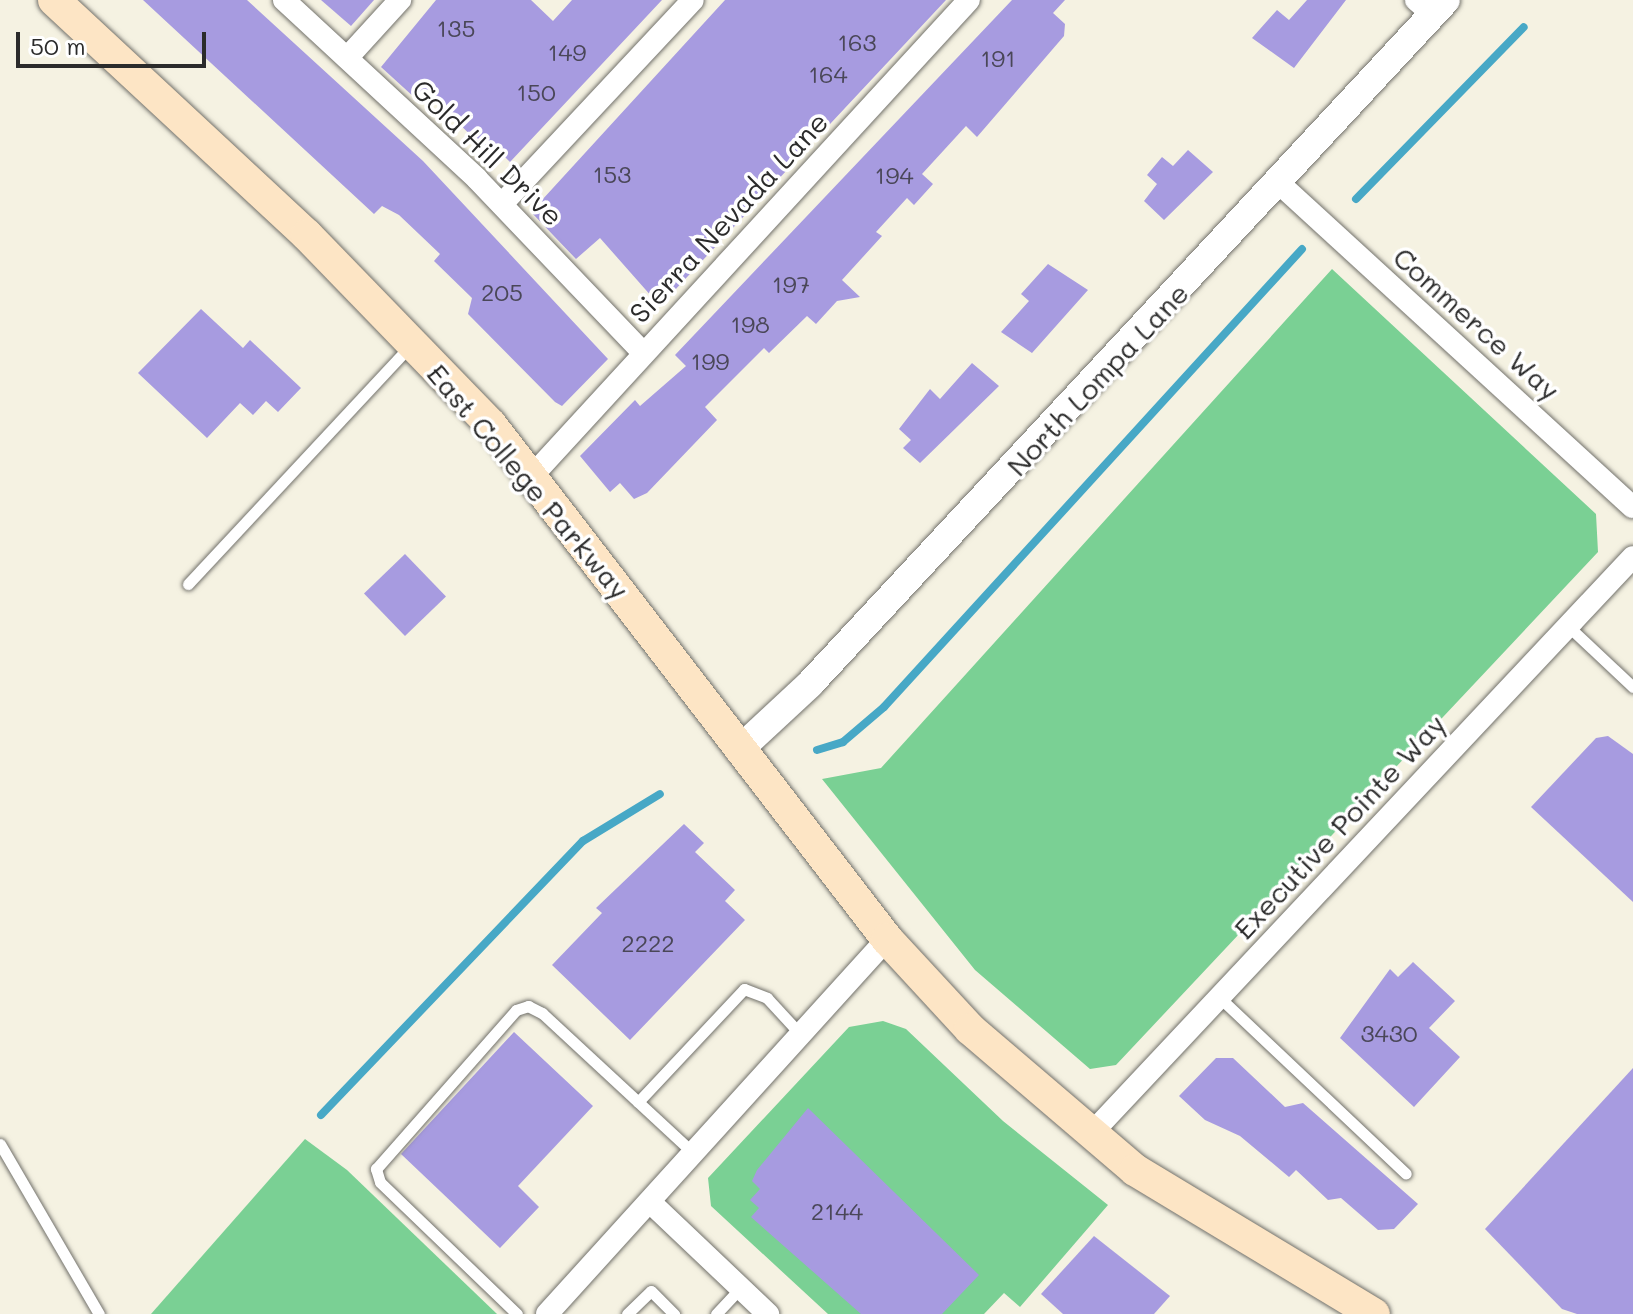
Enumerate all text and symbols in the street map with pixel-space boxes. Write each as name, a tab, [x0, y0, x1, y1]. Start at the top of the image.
house number: 135	[437, 14, 475, 42]
scale bar	[20, 16, 210, 66]
house number: 163	[837, 28, 877, 56]
text: 50 m	[30, 30, 86, 61]
house number: 149	[548, 38, 586, 66]
house number: 191	[980, 44, 1016, 72]
house number: 164	[808, 60, 848, 88]
street label: Gold Hill Drive	[406, 72, 570, 232]
house number: 150	[516, 78, 556, 106]
street label: Sierra Nevada Lane	[622, 105, 834, 329]
house number: 153	[593, 160, 631, 188]
house number: 194	[875, 161, 913, 189]
street label: Commerce Way	[1387, 240, 1567, 406]
house number: 197	[772, 270, 810, 298]
street label: North Lompa Lane	[999, 276, 1195, 482]
house number: 205	[481, 278, 523, 306]
house number: 198	[730, 310, 770, 338]
house number: 199	[690, 347, 730, 375]
street label: East College Parkway	[421, 357, 637, 605]
street label: Executive Pointe Way	[1226, 707, 1452, 945]
house number: 2222	[621, 929, 675, 957]
house number: 3430	[1360, 1019, 1418, 1047]
house number: 2144	[811, 1197, 863, 1225]

